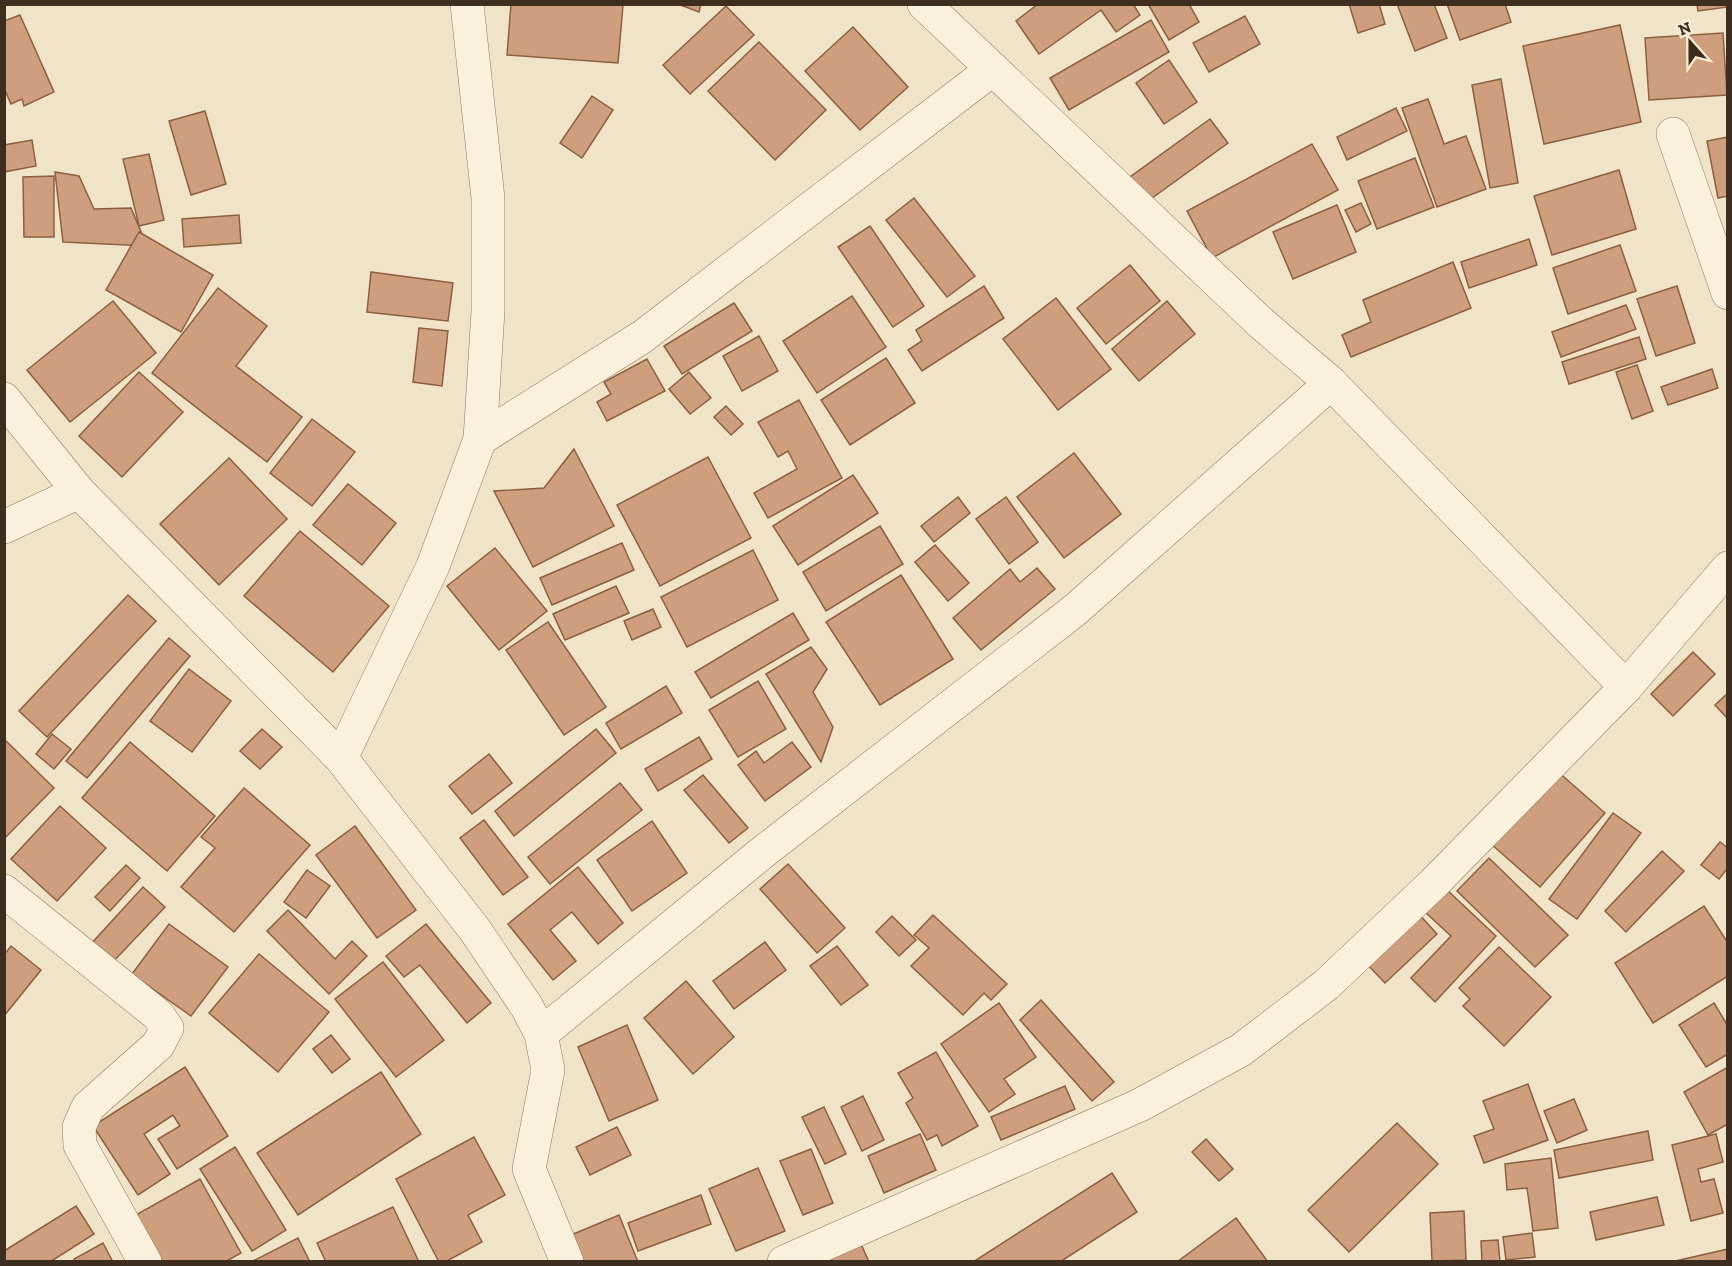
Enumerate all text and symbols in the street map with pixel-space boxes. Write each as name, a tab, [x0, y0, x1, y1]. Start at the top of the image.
north arrow	[1660, 12, 1720, 72]
text: N	[1676, 17, 1694, 40]

